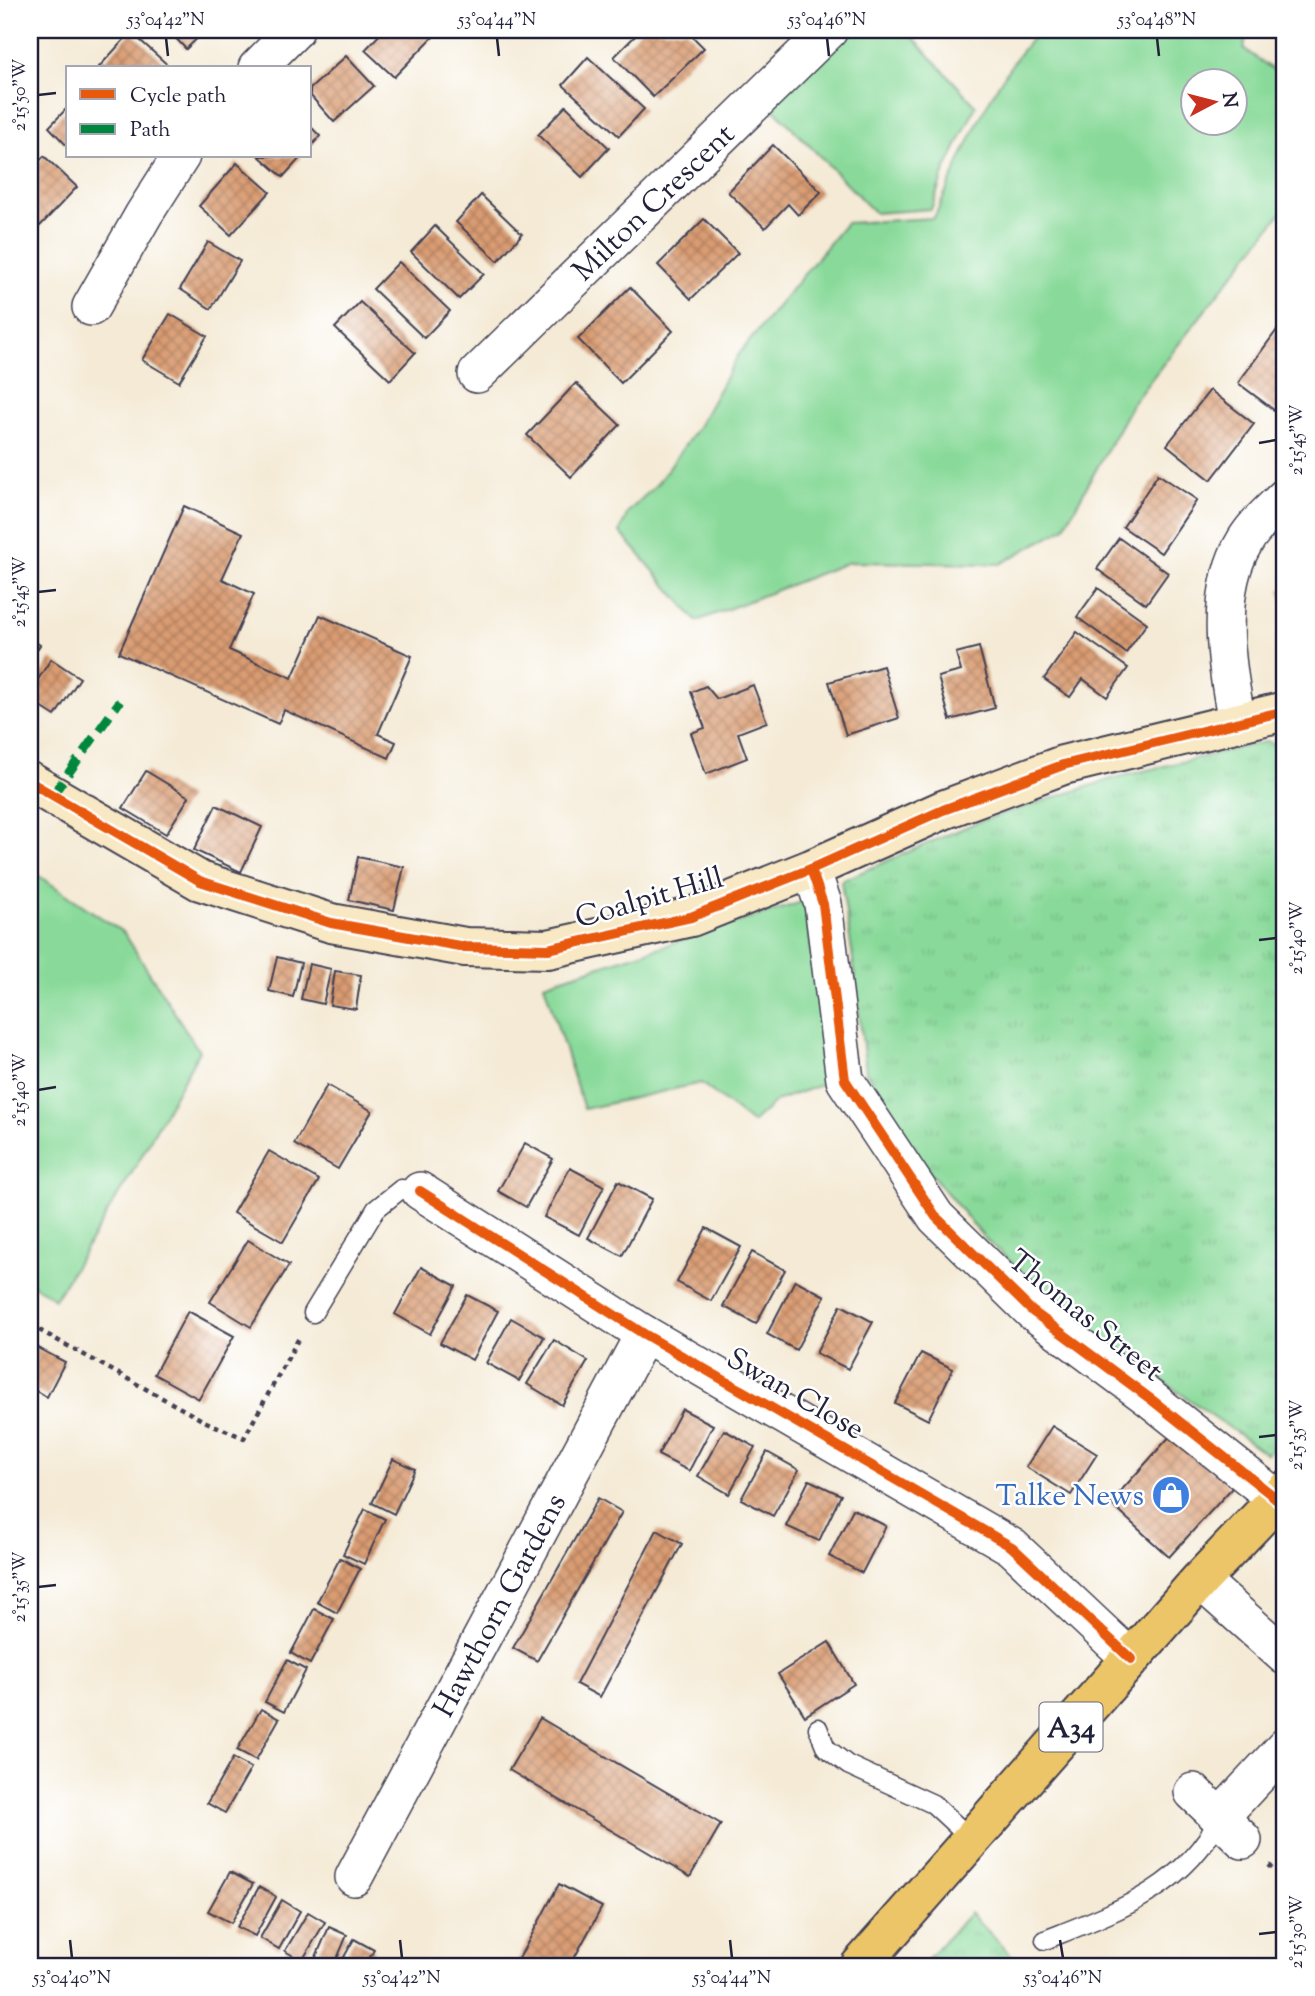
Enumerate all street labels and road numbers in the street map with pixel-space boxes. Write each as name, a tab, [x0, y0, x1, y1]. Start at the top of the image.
street label: Milton Crescent	[564, 115, 746, 293]
street label: Coalpit Hill	[571, 858, 729, 941]
street label: Thomas Street	[997, 1241, 1171, 1393]
street label: Swan Close	[718, 1338, 872, 1452]
street label: Hawthorn Gardens	[424, 1486, 578, 1726]
road number: A34	[1040, 1702, 1102, 1752]

